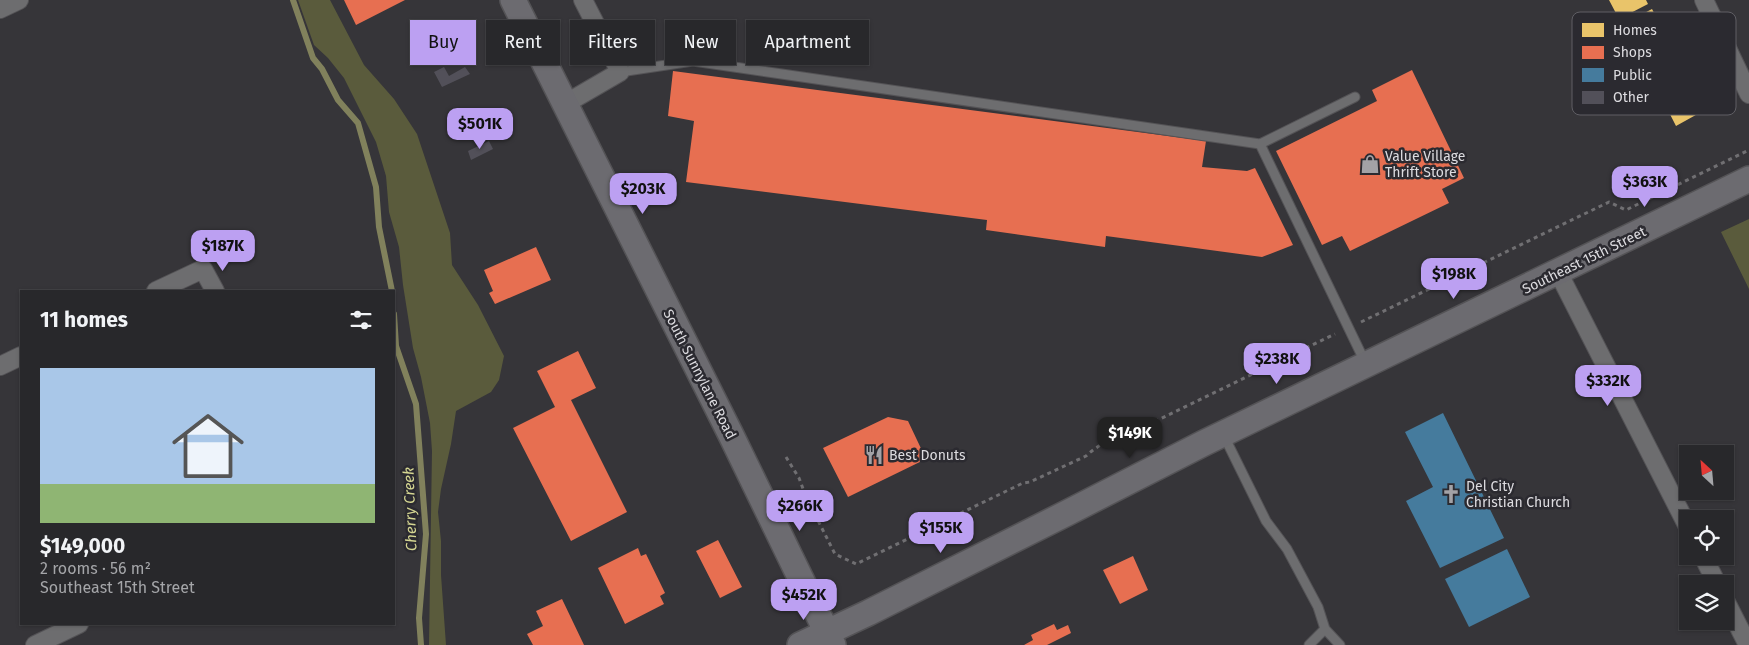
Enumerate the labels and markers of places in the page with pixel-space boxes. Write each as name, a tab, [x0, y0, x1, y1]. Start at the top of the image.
pin: $501K	[445, 108, 515, 150]
place label: Value Village Thrift Store	[1385, 148, 1465, 181]
shop icon: Value Village Thrift Store	[1359, 153, 1381, 175]
pin: $363K	[1610, 166, 1680, 208]
pin: $203K	[608, 172, 678, 215]
pin: $187K	[188, 230, 258, 272]
pin: $198K	[1419, 258, 1489, 300]
pin: $238K	[1242, 342, 1312, 385]
pin: $332K	[1573, 364, 1643, 407]
pin: $149K	[1095, 416, 1165, 459]
restaurant icon: Best Donuts	[863, 444, 885, 466]
place label: Best Donuts	[889, 447, 966, 464]
place label: Del City Christian Church	[1466, 478, 1570, 511]
church icon: Del City Christian Church	[1440, 483, 1462, 505]
pin: $266K	[765, 490, 835, 532]
pin: $155K	[906, 512, 976, 554]
pin: $452K	[769, 578, 839, 621]

